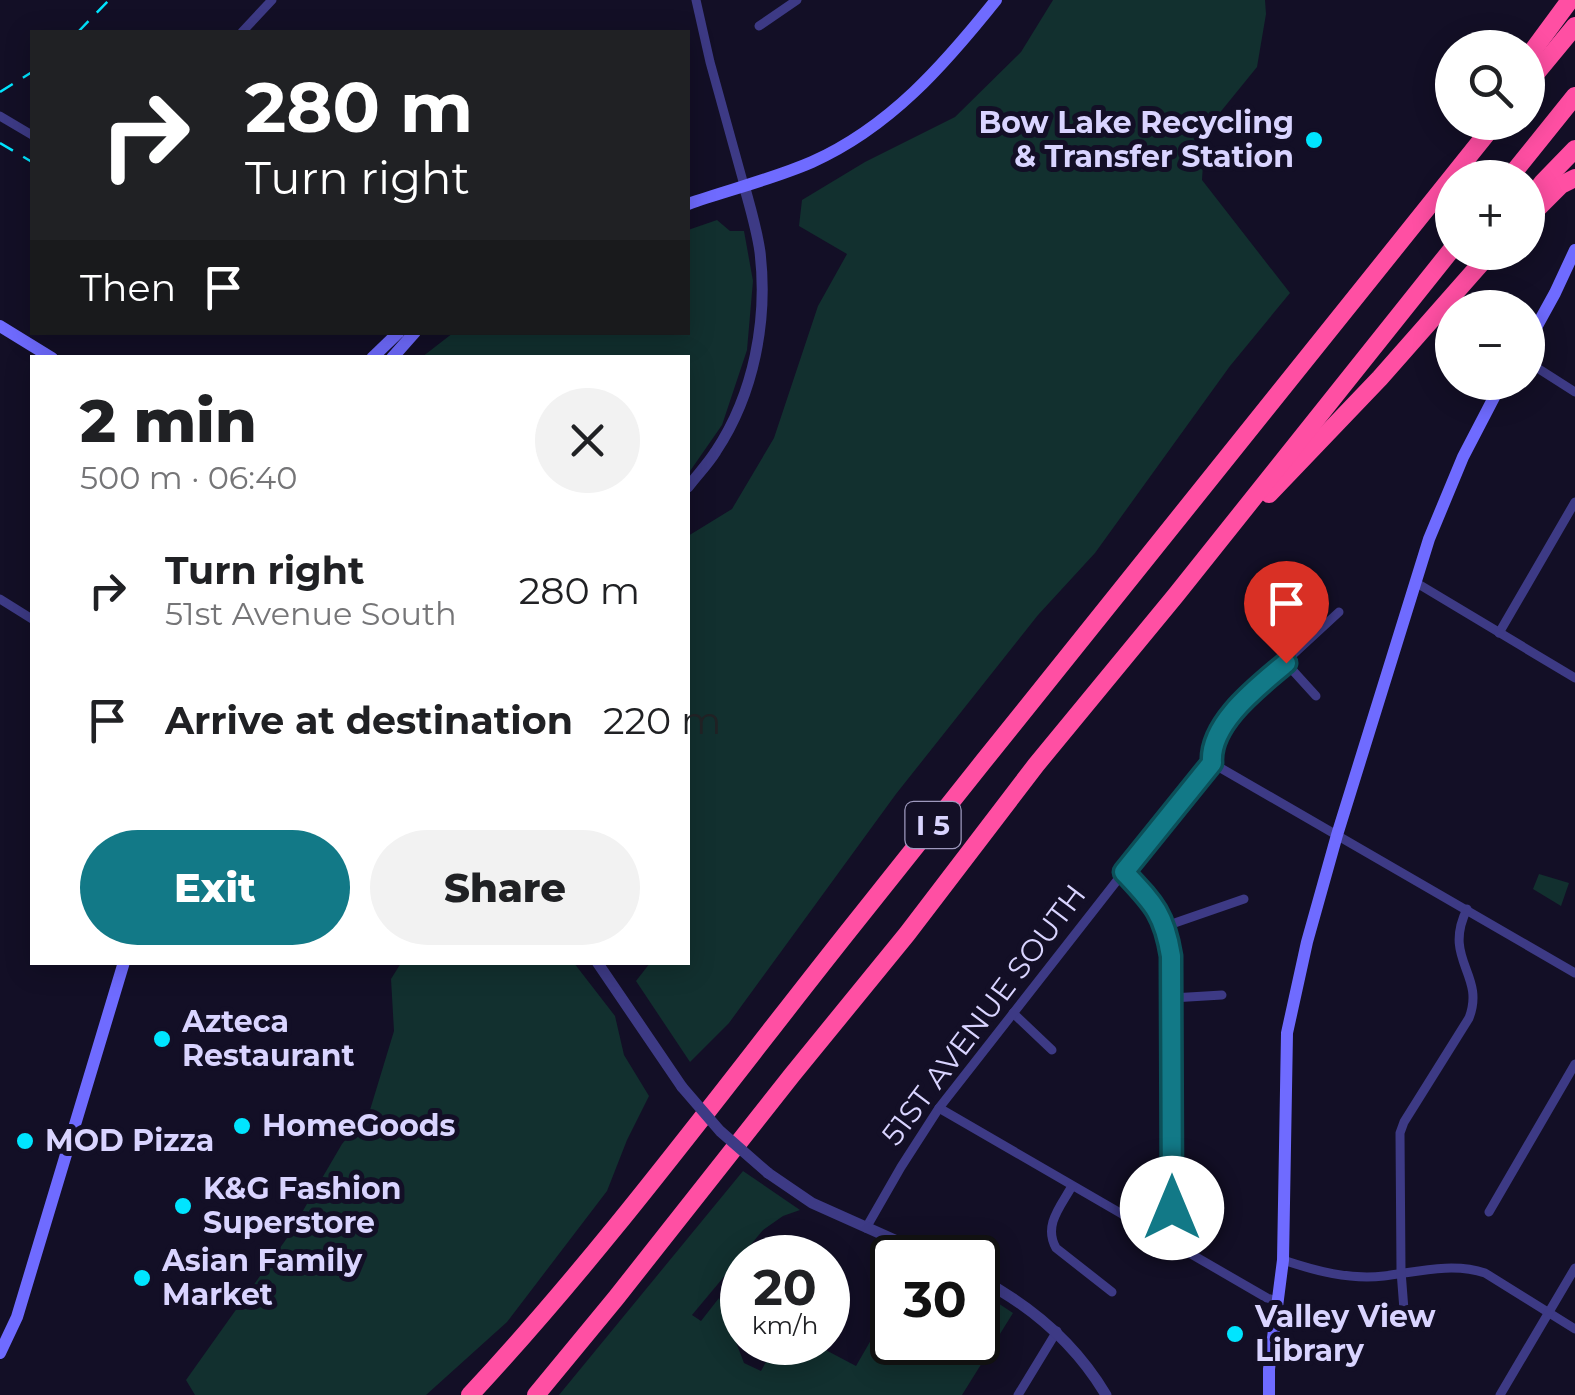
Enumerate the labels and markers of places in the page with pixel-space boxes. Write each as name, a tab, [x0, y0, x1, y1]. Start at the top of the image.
place label: Bow Lake Recycling & Transfer Station	[978, 104, 1294, 175]
marker: Bow Lake Recycling & Transfer Station	[1303, 129, 1325, 151]
pin	[1244, 561, 1329, 664]
place label: Azteca Restaurant	[181, 1003, 355, 1074]
marker: Azteca Restaurant	[151, 1028, 173, 1050]
place label: HomeGoods	[262, 1107, 456, 1144]
marker: HomeGoods	[231, 1115, 253, 1137]
place label: MOD Pizza	[45, 1122, 214, 1159]
marker: MOD Pizza	[14, 1130, 36, 1152]
place label: K&G Fashion Superstore	[203, 1170, 401, 1241]
marker: K&G Fashion Superstore	[172, 1195, 194, 1217]
place label: Asian Family Market	[161, 1242, 363, 1313]
marker: Asian Family Market	[131, 1267, 153, 1289]
place label: Valley View Library	[1254, 1298, 1437, 1369]
marker: Valley View Library	[1224, 1323, 1246, 1345]

